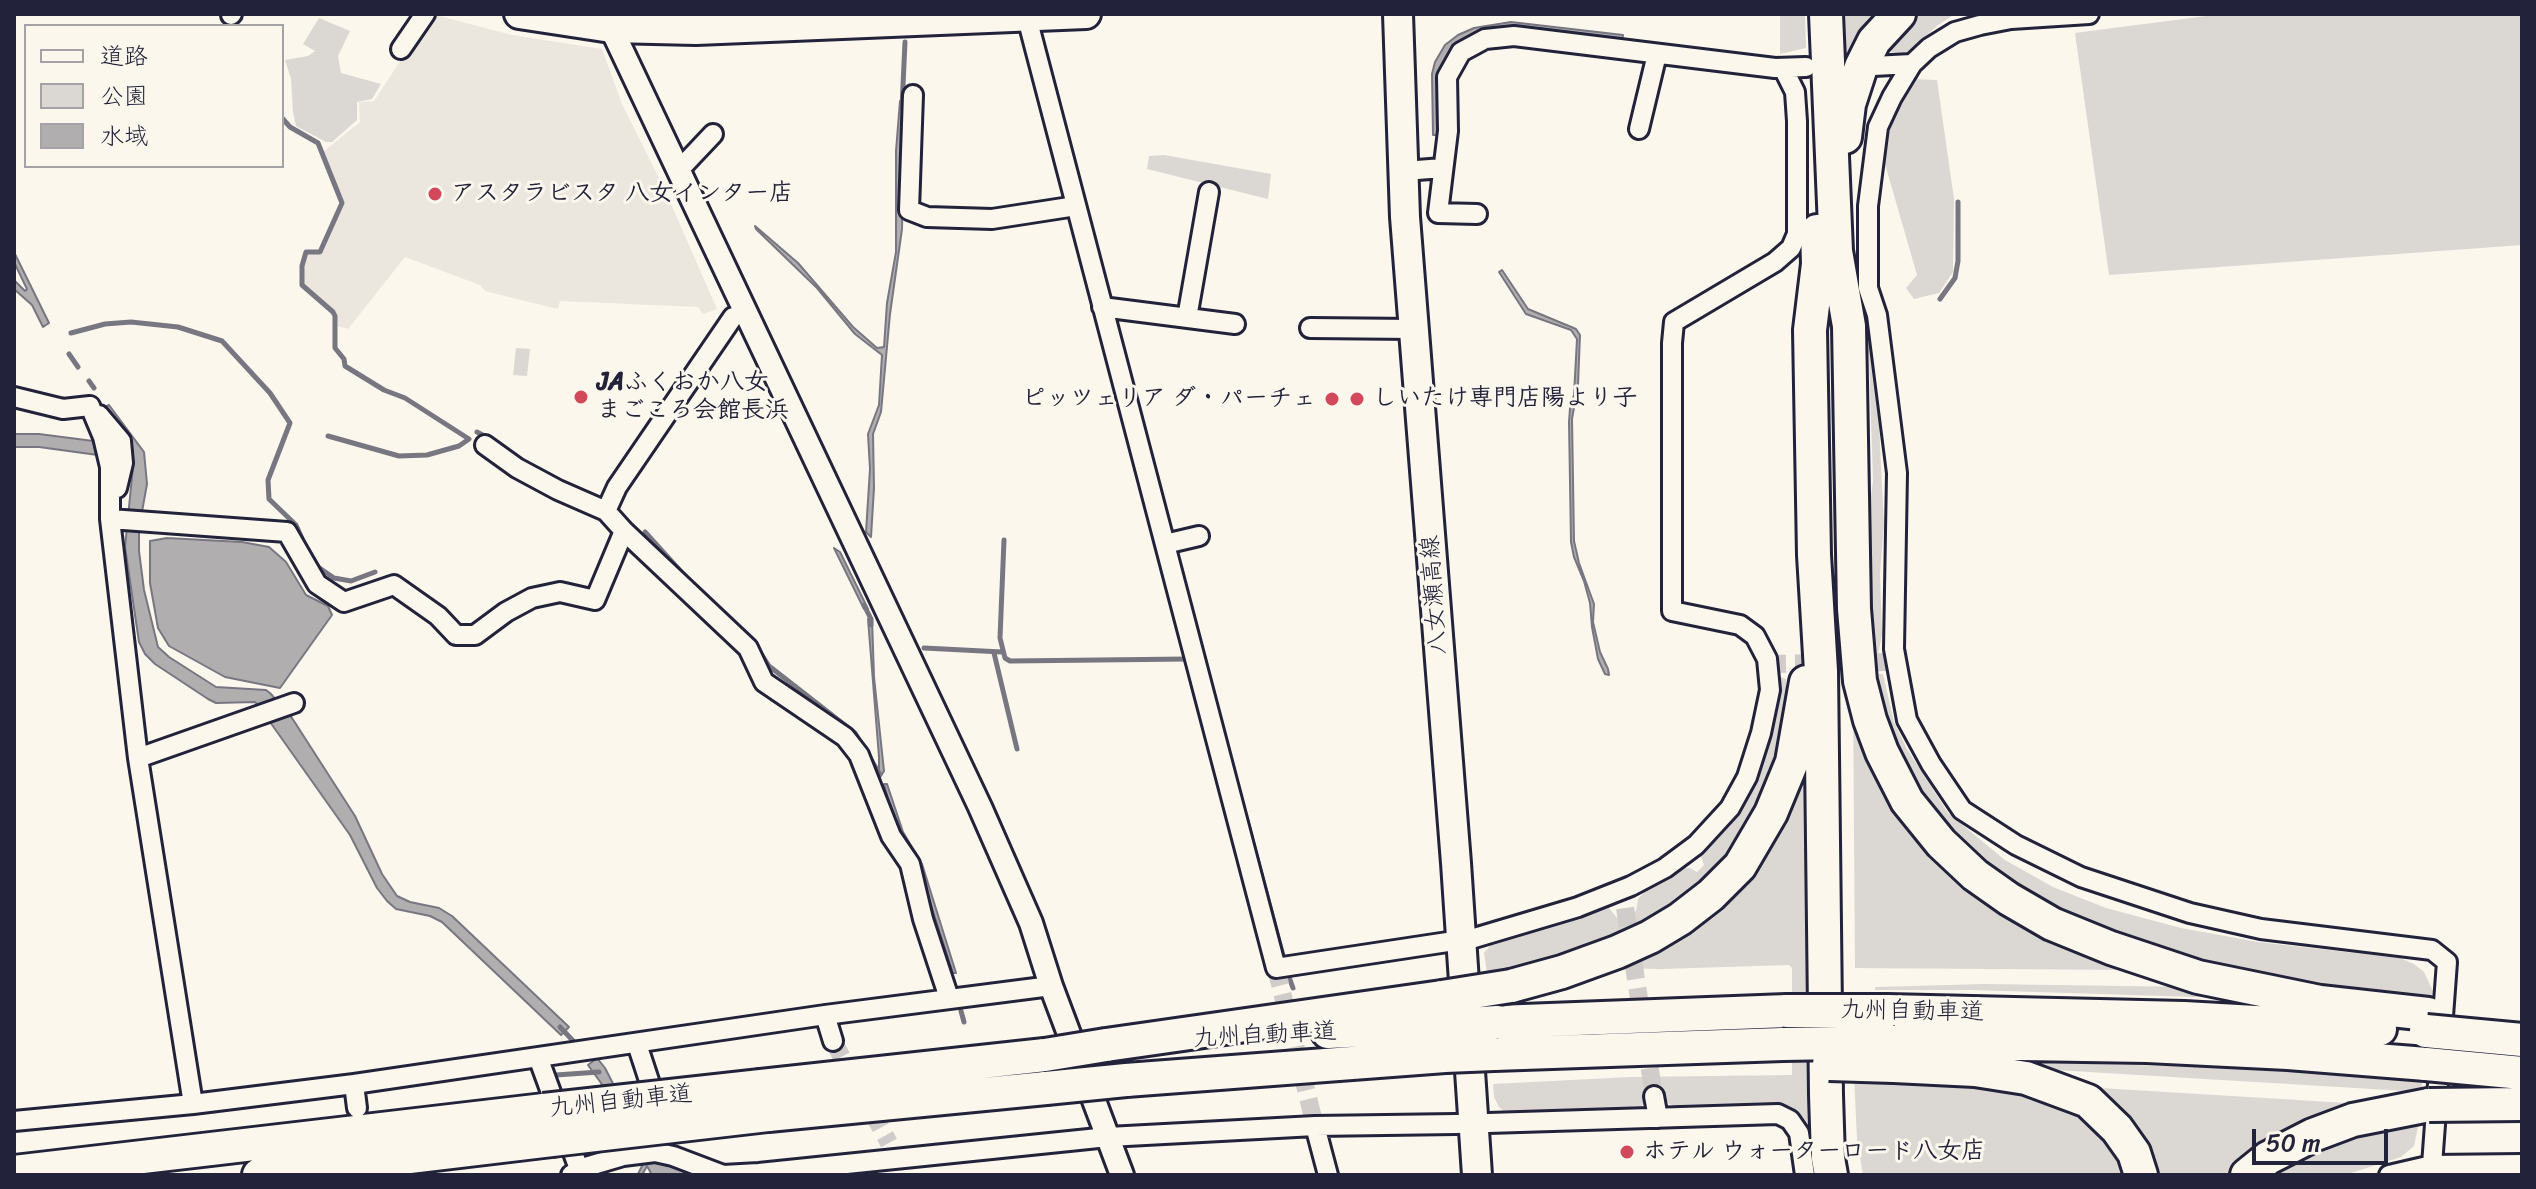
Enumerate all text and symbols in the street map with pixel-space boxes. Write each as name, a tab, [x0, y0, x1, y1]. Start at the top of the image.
legend	[24, 24, 284, 168]
text: 道路	[100, 35, 148, 77]
text: 公園	[100, 75, 148, 117]
text: 水域	[100, 115, 148, 157]
place label: アスタラビスタ 八女インター店	[451, 180, 793, 208]
marker: アスタラビスタ 八女インター店	[426, 185, 444, 203]
place label: JAふくおか八女 まごころ会館長浜	[597, 369, 789, 425]
place label: ピッツェリア ダ・パーチェ	[1022, 385, 1316, 413]
place label: しいたけ専門店陽より子	[1373, 385, 1637, 413]
marker: JAふくおか八女 まごころ会館長浜	[572, 388, 590, 406]
marker: ピッツェリア ダ・パーチェ	[1323, 390, 1341, 408]
marker: しいたけ専門店陽より子	[1348, 390, 1366, 408]
street label: 八女瀬高線	[1416, 534, 1454, 656]
street label: 九州自動車道	[1840, 996, 1984, 1028]
street label: 九州自動車道	[1192, 1018, 1338, 1054]
street label: 九州自動車道	[548, 1080, 694, 1124]
scale bar	[2256, 1113, 2392, 1163]
text: 50 m	[2266, 1122, 2321, 1164]
place label: ホテル ウォーターロード八女店	[1643, 1138, 1985, 1166]
marker: ホテル ウォーターロード八女店	[1618, 1143, 1636, 1161]

